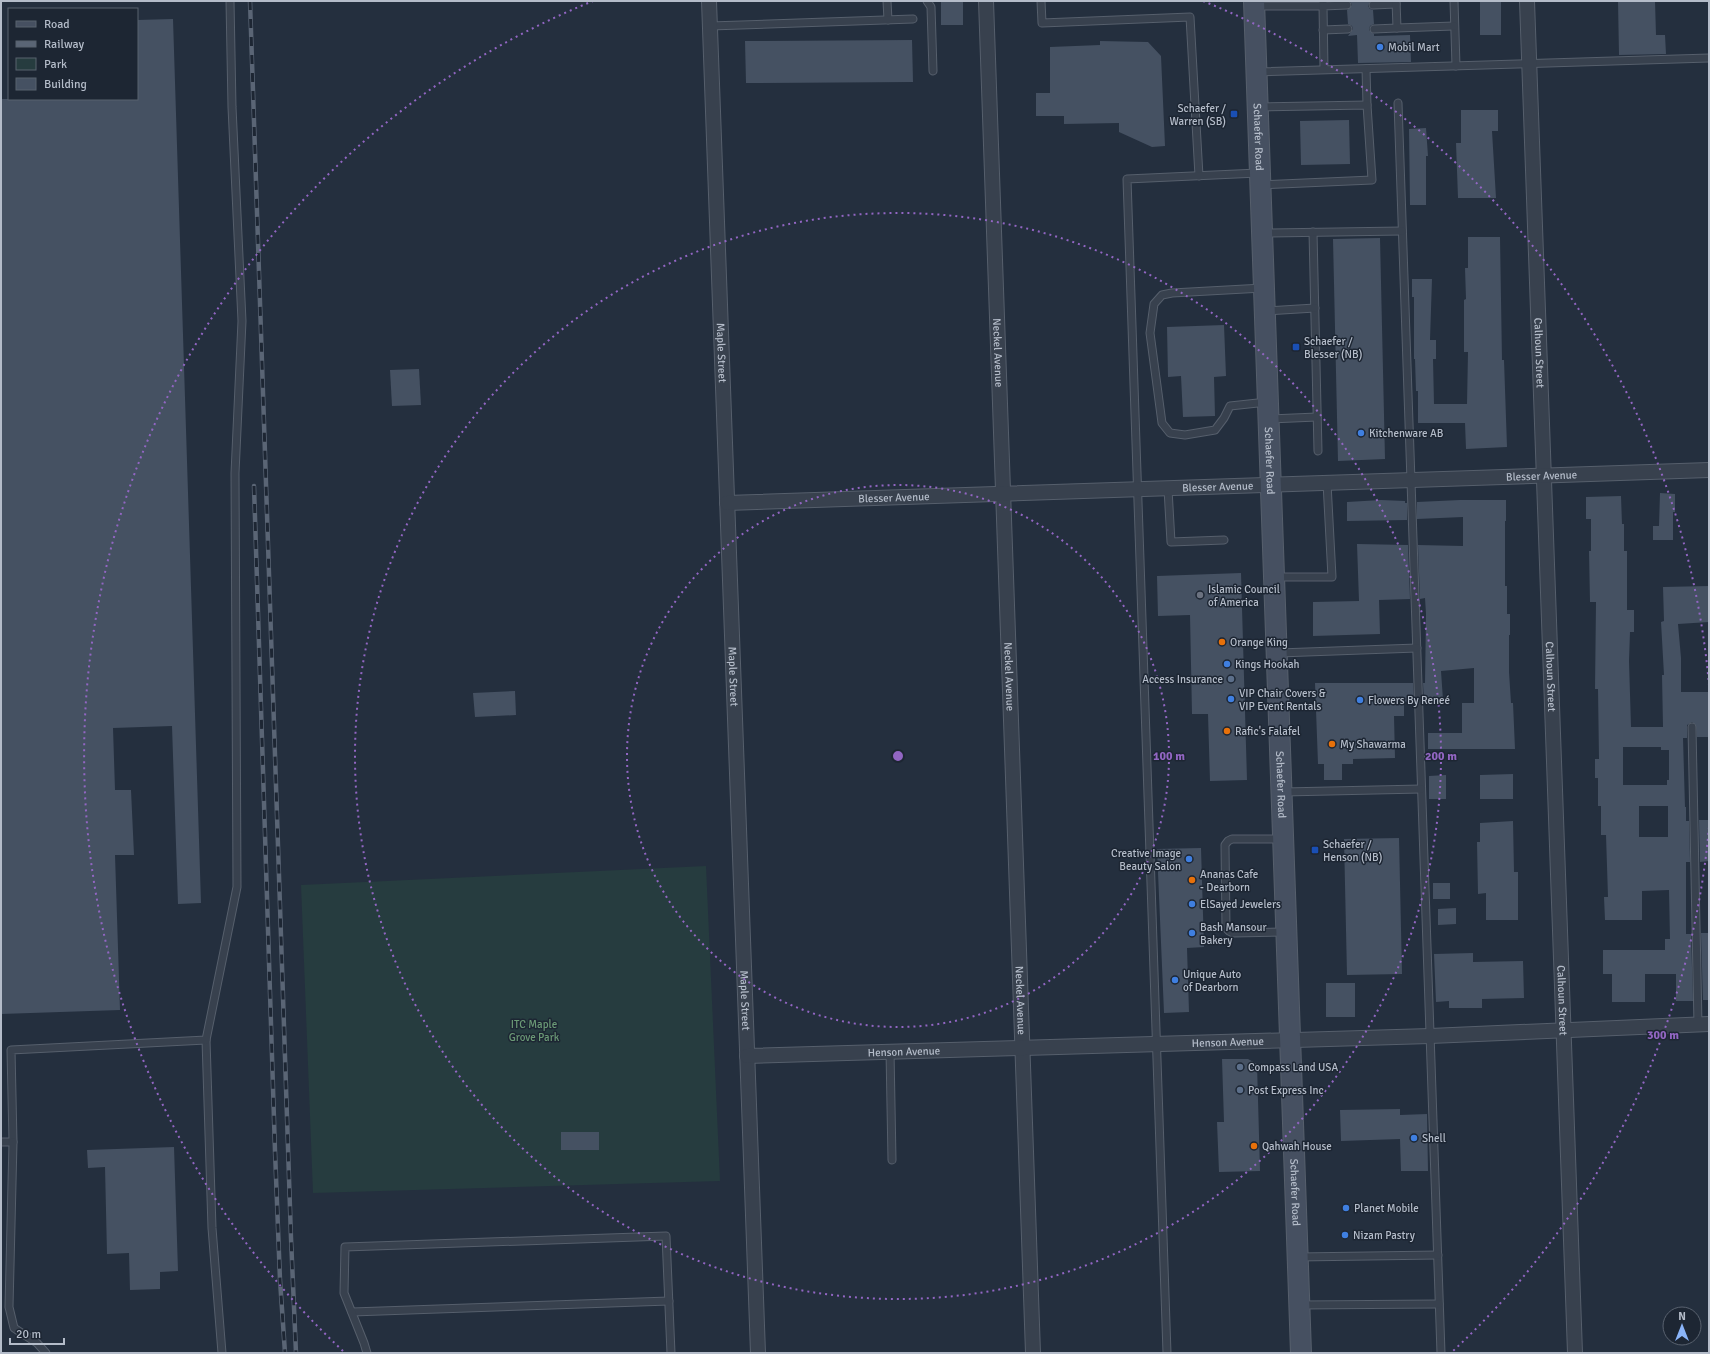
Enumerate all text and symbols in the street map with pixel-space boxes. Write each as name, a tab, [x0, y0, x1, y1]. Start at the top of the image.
legend	[8, 8, 138, 100]
text: Road	[44, 17, 70, 32]
text: Railway	[44, 37, 84, 52]
place label: Mobil Mart	[1388, 41, 1440, 54]
marker: Mobil Mart	[1375, 42, 1385, 52]
text: Park	[44, 57, 67, 72]
text: Building	[44, 77, 87, 92]
place label: Schaefer / Warren (SB)	[1170, 102, 1226, 128]
street label: Schaefer Road	[1251, 103, 1266, 171]
marker: Schaefer / Warren (SB)	[1229, 109, 1239, 119]
street label: Calhoun Street	[1531, 317, 1547, 388]
street label: Neckel Avenue	[990, 318, 1005, 388]
street label: Maple Street	[714, 323, 729, 383]
place label: Schaefer / Blesser (NB)	[1304, 335, 1362, 361]
marker: Schaefer / Blesser (NB)	[1291, 342, 1301, 352]
street label: Schaefer Road	[1262, 427, 1277, 495]
place label: Kitchenware AB	[1369, 427, 1444, 440]
marker: Kitchenware AB	[1356, 428, 1366, 438]
street label: Blesser Avenue	[1506, 468, 1577, 484]
street label: Blesser Avenue	[1182, 479, 1254, 495]
street label: Blesser Avenue	[858, 490, 930, 506]
place label: Islamic Council of America	[1208, 583, 1280, 609]
marker: Islamic Council of America	[1195, 590, 1205, 600]
place label: Orange King	[1230, 636, 1288, 649]
marker: Orange King	[1217, 637, 1227, 647]
street label: Calhoun Street	[1543, 641, 1558, 712]
street label: Neckel Avenue	[1001, 642, 1017, 711]
street label: Maple Street	[725, 646, 741, 707]
place label: Kings Hookah	[1235, 658, 1300, 671]
marker: Kings Hookah	[1222, 659, 1232, 669]
place label: Access Insurance	[1142, 673, 1223, 686]
marker: Access Insurance	[1226, 674, 1236, 684]
place label: VIP Chair Covers & VIP Event Rentals	[1239, 687, 1326, 713]
marker: VIP Chair Covers & VIP Event Rentals	[1226, 694, 1236, 704]
place label: Flowers By Reneé	[1368, 694, 1450, 707]
marker: Flowers By Reneé	[1355, 695, 1365, 705]
place label: Rafic's Falafel	[1235, 725, 1300, 738]
marker: Rafic's Falafel	[1222, 726, 1232, 736]
place label: My Shawarma	[1340, 738, 1406, 751]
marker: My Shawarma	[1327, 739, 1337, 749]
centre of rings	[891, 749, 905, 763]
text: 100 m	[1153, 749, 1185, 764]
text: 200 m	[1425, 749, 1457, 764]
street label: Schaefer Road	[1273, 751, 1288, 819]
place label: Schaefer / Henson (NB)	[1323, 838, 1382, 864]
marker: Schaefer / Henson (NB)	[1310, 845, 1320, 855]
place label: Creative Image Beauty Salon	[1111, 847, 1181, 873]
marker: Creative Image Beauty Salon	[1184, 854, 1194, 864]
place label: Ananas Cafe - Dearborn	[1200, 868, 1258, 894]
marker: Ananas Cafe - Dearborn	[1187, 875, 1197, 885]
place label: ElSayed Jewelers	[1200, 898, 1281, 911]
marker: ElSayed Jewelers	[1187, 899, 1197, 909]
place label: Bash Mansour Bakery	[1200, 921, 1267, 947]
marker: Bash Mansour Bakery	[1187, 928, 1197, 938]
street label: Calhoun Street	[1554, 965, 1570, 1036]
street label: Neckel Avenue	[1013, 966, 1028, 1035]
place label: Unique Auto of Dearborn	[1183, 968, 1241, 994]
street label: Maple Street	[737, 970, 752, 1031]
marker: Unique Auto of Dearborn	[1170, 975, 1180, 985]
park label: ITC Maple Grove Park	[509, 1018, 560, 1044]
text: 300 m	[1647, 1028, 1679, 1043]
street label: Henson Avenue	[1191, 1035, 1264, 1050]
street label: Henson Avenue	[868, 1044, 940, 1059]
place label: Compass Land USA	[1248, 1061, 1338, 1074]
marker: Compass Land USA	[1235, 1062, 1245, 1072]
place label: Post Express Inc	[1248, 1084, 1324, 1097]
marker: Post Express Inc	[1235, 1085, 1245, 1095]
place label: Shell	[1422, 1132, 1446, 1145]
marker: Shell	[1409, 1133, 1419, 1143]
place label: Qahwah House	[1262, 1140, 1332, 1153]
marker: Qahwah House	[1249, 1141, 1259, 1151]
street label: Schaefer Road	[1287, 1158, 1303, 1226]
place label: Planet Mobile	[1354, 1202, 1419, 1215]
marker: Planet Mobile	[1341, 1203, 1351, 1213]
place label: Nizam Pastry	[1353, 1229, 1416, 1242]
marker: Nizam Pastry	[1340, 1230, 1350, 1240]
north arrow	[1662, 1306, 1702, 1346]
text: N	[1678, 1310, 1686, 1323]
scale bar	[10, 1320, 64, 1346]
text: 20 m	[16, 1327, 41, 1342]

